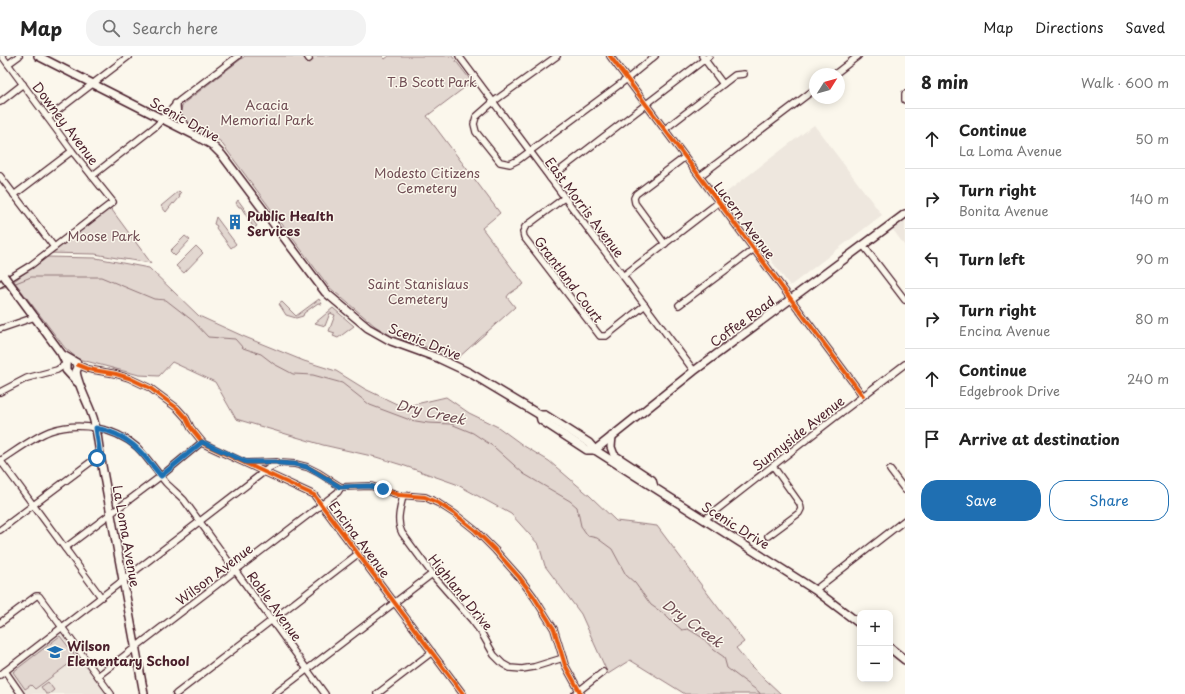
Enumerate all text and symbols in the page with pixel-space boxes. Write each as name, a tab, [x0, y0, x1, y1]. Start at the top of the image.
search box	[86, 10, 366, 46]
text: Map	[20, 14, 62, 42]
text: Search here	[132, 16, 218, 39]
icon: search	[100, 17, 122, 39]
text: Map	[983, 17, 1013, 38]
text: Directions	[1035, 17, 1103, 38]
text: Saved	[1125, 17, 1165, 38]
north arrow	[809, 68, 845, 104]
text: 8 min	[921, 69, 969, 95]
park label: T.B Scott Park	[387, 72, 477, 91]
text: Walk · 600 m	[1081, 73, 1169, 92]
street label: Downey Avenue	[28, 77, 104, 169]
street label: Scenic Drive	[147, 92, 223, 146]
park label: Acacia Memorial Park	[220, 95, 314, 129]
text: Continue	[959, 118, 1027, 141]
icon: ahead	[921, 128, 943, 150]
text: 50 m	[1135, 129, 1169, 148]
text: La Loma Avenue	[959, 141, 1062, 160]
street label: East Morris Avenue	[541, 153, 629, 261]
park label: Modesto Citizens Cemetery	[374, 163, 480, 197]
street label: Lucern Avenue	[710, 178, 780, 262]
text: Turn right	[959, 178, 1036, 201]
icon: right	[921, 188, 943, 210]
text: 140 m	[1130, 189, 1169, 208]
text: Bonita Avenue	[959, 201, 1049, 220]
place label: Public Health Services	[247, 206, 334, 240]
building icon: Public Health Services	[226, 213, 244, 231]
park label: Moose Park	[68, 226, 140, 245]
street label: Grantland Court	[530, 232, 608, 326]
text: Turn left	[959, 247, 1025, 270]
icon: left	[921, 248, 943, 270]
text: 90 m	[1136, 249, 1169, 268]
park label: Saint Stanislaus Cemetery	[367, 274, 469, 308]
street label: Coffee Road	[706, 291, 778, 351]
text: Turn right	[959, 298, 1036, 321]
icon: right	[921, 308, 943, 330]
text: 80 m	[1135, 309, 1169, 328]
street label: Scenic Drive	[386, 318, 464, 364]
text: Encina Avenue	[959, 321, 1050, 340]
text: Continue	[959, 358, 1027, 381]
icon: ahead	[921, 368, 943, 390]
text: 240 m	[1127, 369, 1169, 388]
text: Edgebrook Drive	[959, 381, 1060, 400]
street label: Sunnyside Avenue	[748, 391, 848, 475]
water label: Dry Creek	[394, 394, 469, 430]
text: Arrive at destination	[959, 427, 1120, 450]
icon: arrive	[921, 428, 943, 450]
route start	[88, 449, 106, 467]
route end	[374, 480, 392, 498]
button: Save	[921, 480, 1041, 521]
button: Share	[1049, 480, 1169, 521]
street label: La Loma Avenue	[109, 484, 145, 588]
street label: Encina Avenue	[325, 497, 395, 581]
street label: Scenic Drive	[698, 497, 774, 553]
street label: Wilson Avenue	[172, 539, 256, 609]
street label: Highland Drive	[424, 550, 498, 634]
street label: Roble Avenue	[243, 567, 307, 645]
water label: Dry Creek	[658, 594, 729, 653]
map controls	[857, 610, 893, 682]
button: +	[857, 610, 893, 646]
place label: Wilson Elementary School	[67, 636, 189, 670]
school or university icon: Wilson Elementary School	[46, 643, 64, 661]
button: −	[857, 646, 893, 682]

